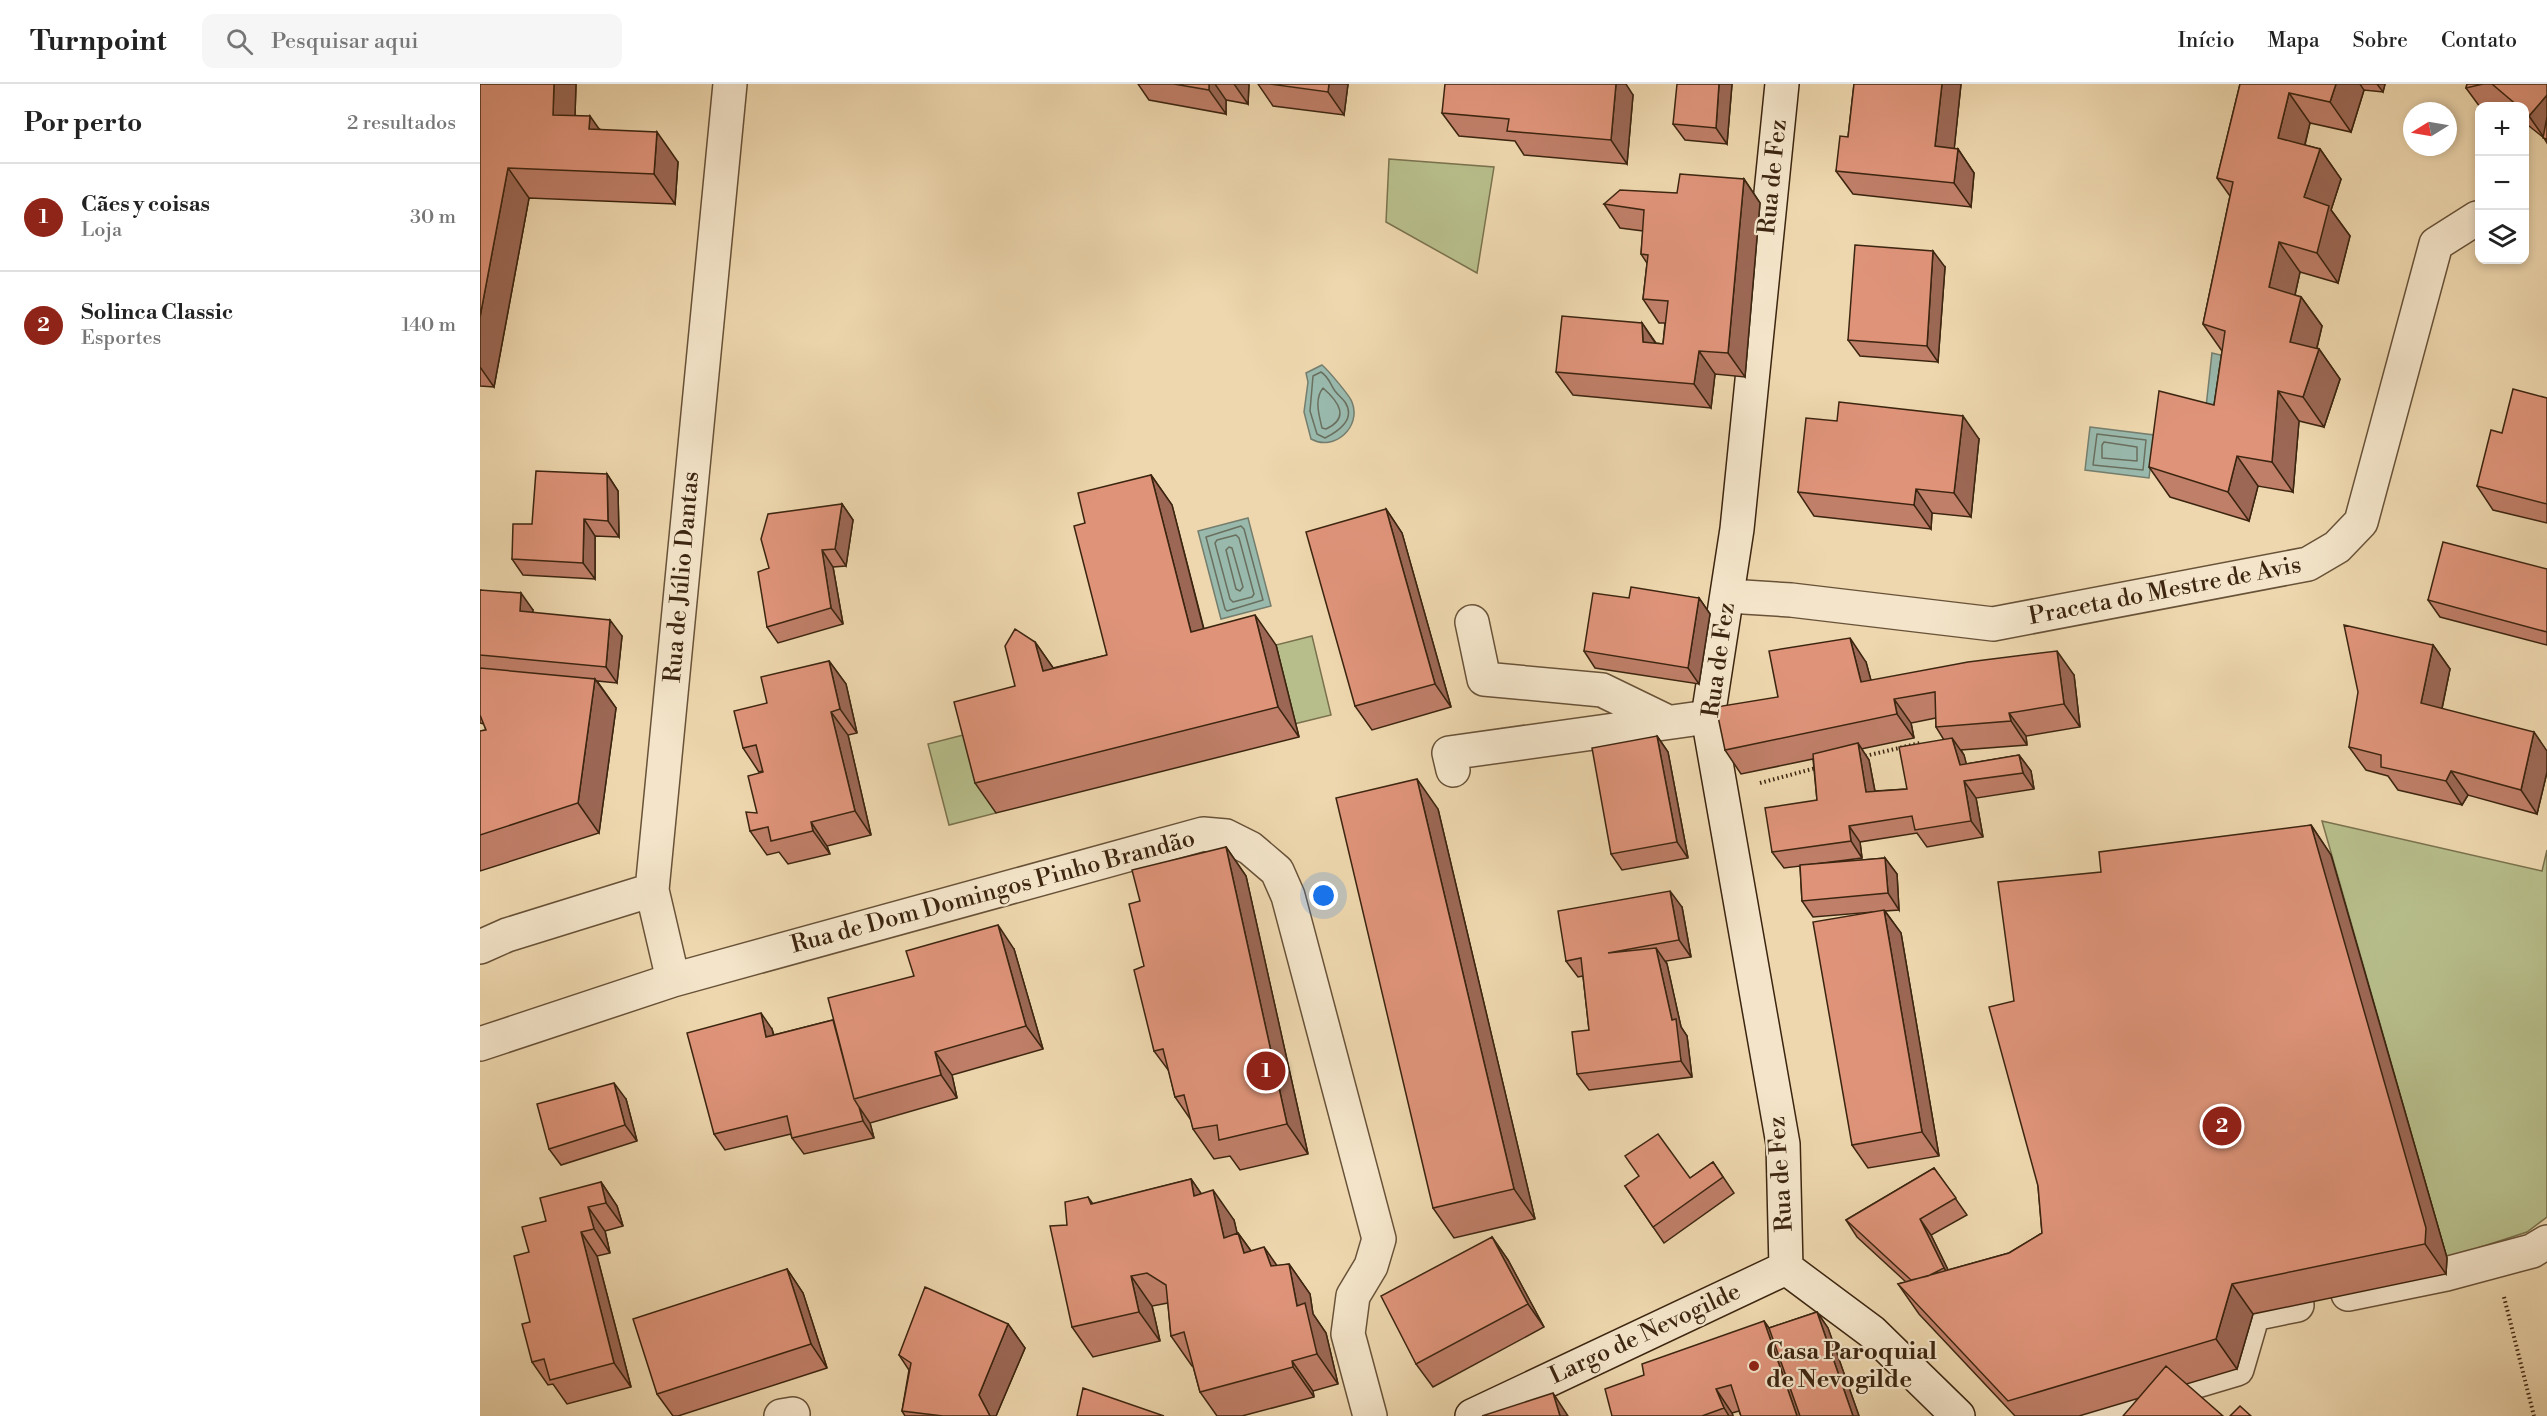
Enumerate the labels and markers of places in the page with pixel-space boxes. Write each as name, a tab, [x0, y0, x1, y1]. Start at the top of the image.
pin: 1	[1246, 1048, 1286, 1094]
pin: 2	[2202, 1104, 2242, 1148]
place label: Casa Paroquial de Nevogilde	[1766, 1337, 1937, 1395]
marker: Casa Paroquial de Nevogilde	[1747, 1359, 1761, 1373]

